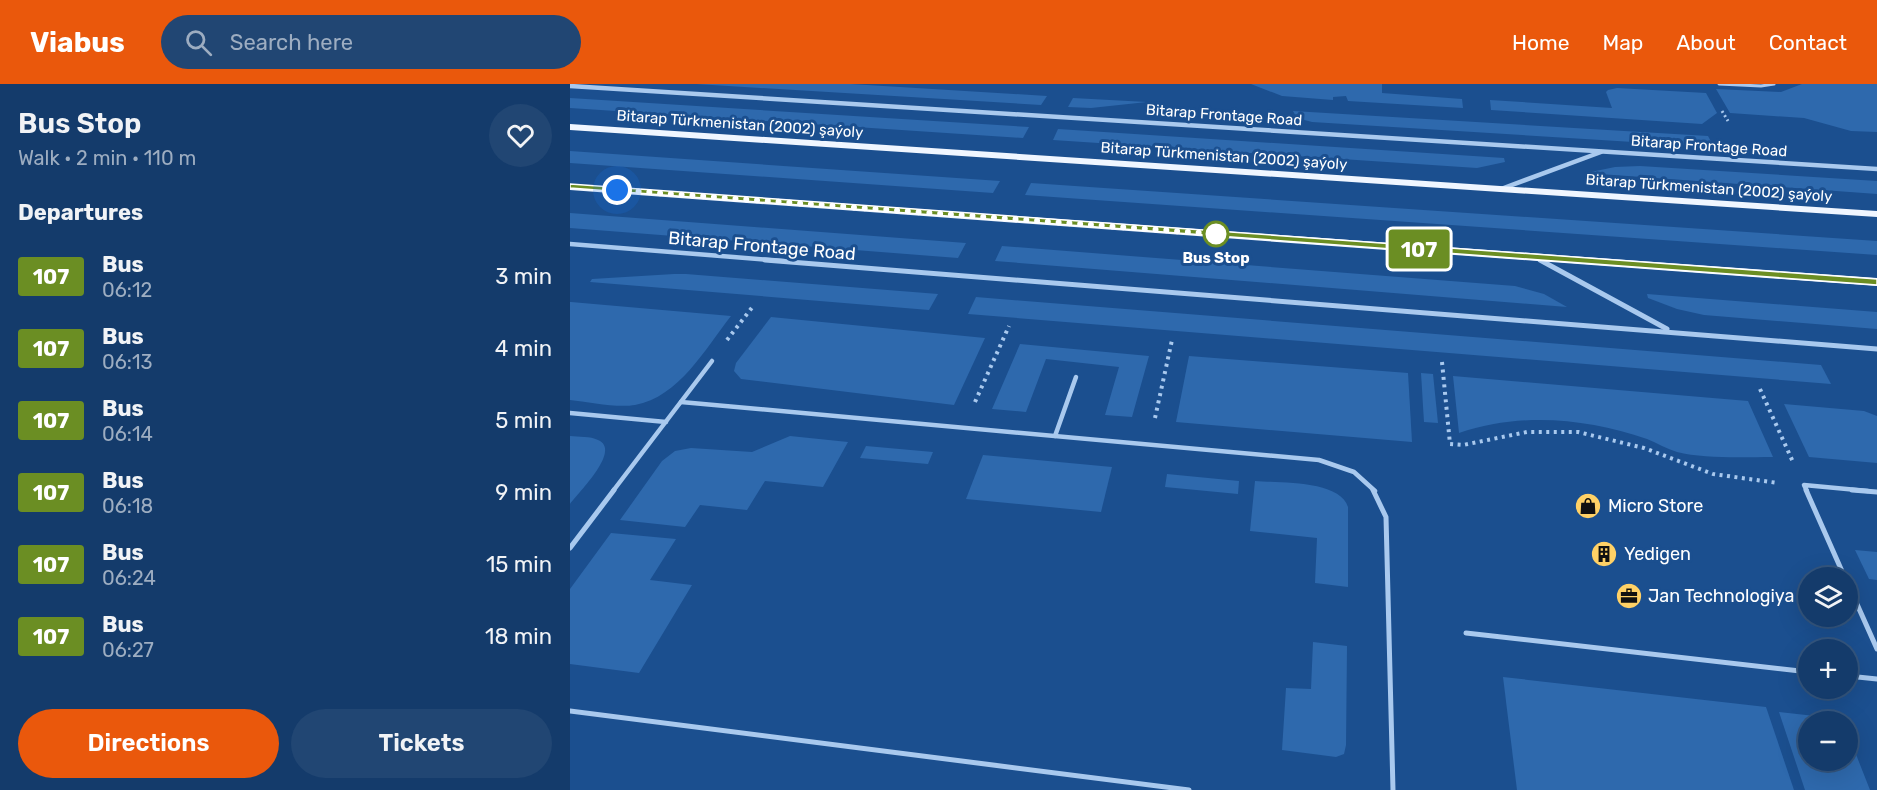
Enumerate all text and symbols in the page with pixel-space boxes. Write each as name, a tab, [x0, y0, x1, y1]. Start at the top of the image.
search box	[161, 15, 581, 69]
text: Viabus	[30, 26, 125, 59]
icon: search	[182, 26, 215, 59]
text: Search here	[230, 29, 353, 56]
text: Home	[1512, 30, 1569, 55]
text: Map	[1602, 30, 1643, 55]
text: About	[1676, 30, 1736, 55]
text: Contact	[1769, 30, 1847, 55]
street label: Bitarap Frontage Road	[1145, 101, 1303, 129]
button: heart	[489, 104, 552, 167]
street label: Bitarap Türkmenistan (2002) şaýoly	[616, 106, 864, 142]
text: Bus Stop	[18, 107, 142, 140]
street label: Bitarap Frontage Road	[1630, 132, 1788, 160]
street label: Bitarap Türkmenistan (2002) şaýoly	[1100, 138, 1348, 174]
text: Walk · 2 min · 110 m	[18, 146, 196, 170]
street label: Bitarap Türkmenistan (2002) şaýoly	[1585, 170, 1833, 206]
your location	[602, 175, 632, 205]
text: Departures	[18, 199, 143, 226]
marker: Bus Stop	[1203, 221, 1229, 247]
street label: Bitarap Frontage Road	[667, 227, 857, 265]
line badge: 107	[1384, 230, 1454, 268]
text: 107	[1401, 237, 1437, 262]
place label: Bus Stop	[1182, 249, 1250, 267]
text: Bus	[102, 251, 144, 278]
text: 3 min	[495, 263, 552, 290]
text: 107	[33, 264, 69, 289]
text: 06:12	[102, 278, 152, 302]
text: Bus	[102, 323, 144, 350]
text: 4 min	[495, 335, 552, 362]
text: 107	[33, 336, 69, 361]
text: 06:13	[102, 350, 152, 374]
text: Bus	[102, 395, 144, 422]
text: 5 min	[495, 407, 552, 434]
text: 107	[33, 408, 69, 433]
text: 06:14	[102, 422, 153, 446]
text: Bus	[102, 467, 144, 494]
text: 9 min	[495, 479, 552, 506]
text: 107	[33, 480, 69, 505]
shop icon: Micro Store	[1573, 491, 1603, 521]
text: 06:18	[102, 494, 153, 518]
place label: Micro Store	[1608, 495, 1703, 517]
text: Bus	[102, 539, 144, 566]
building icon: Yedigen	[1589, 539, 1619, 569]
place label: Yedigen	[1624, 543, 1691, 565]
text: 15 min	[486, 551, 552, 578]
text: 107	[33, 552, 69, 577]
text: 06:24	[102, 566, 156, 590]
map controls	[1798, 567, 1858, 771]
button: layers	[1798, 567, 1858, 627]
office icon: Jan Technologiya	[1614, 581, 1644, 611]
place label: Jan Technologiya	[1648, 585, 1794, 607]
text: Bus	[102, 611, 144, 638]
text: 18 min	[485, 623, 552, 650]
text: 107	[33, 624, 69, 649]
text: 06:27	[102, 638, 154, 662]
button: +	[1798, 639, 1858, 699]
button: Directions	[18, 709, 279, 778]
button: Tickets	[291, 709, 552, 778]
button: −	[1798, 711, 1858, 771]

